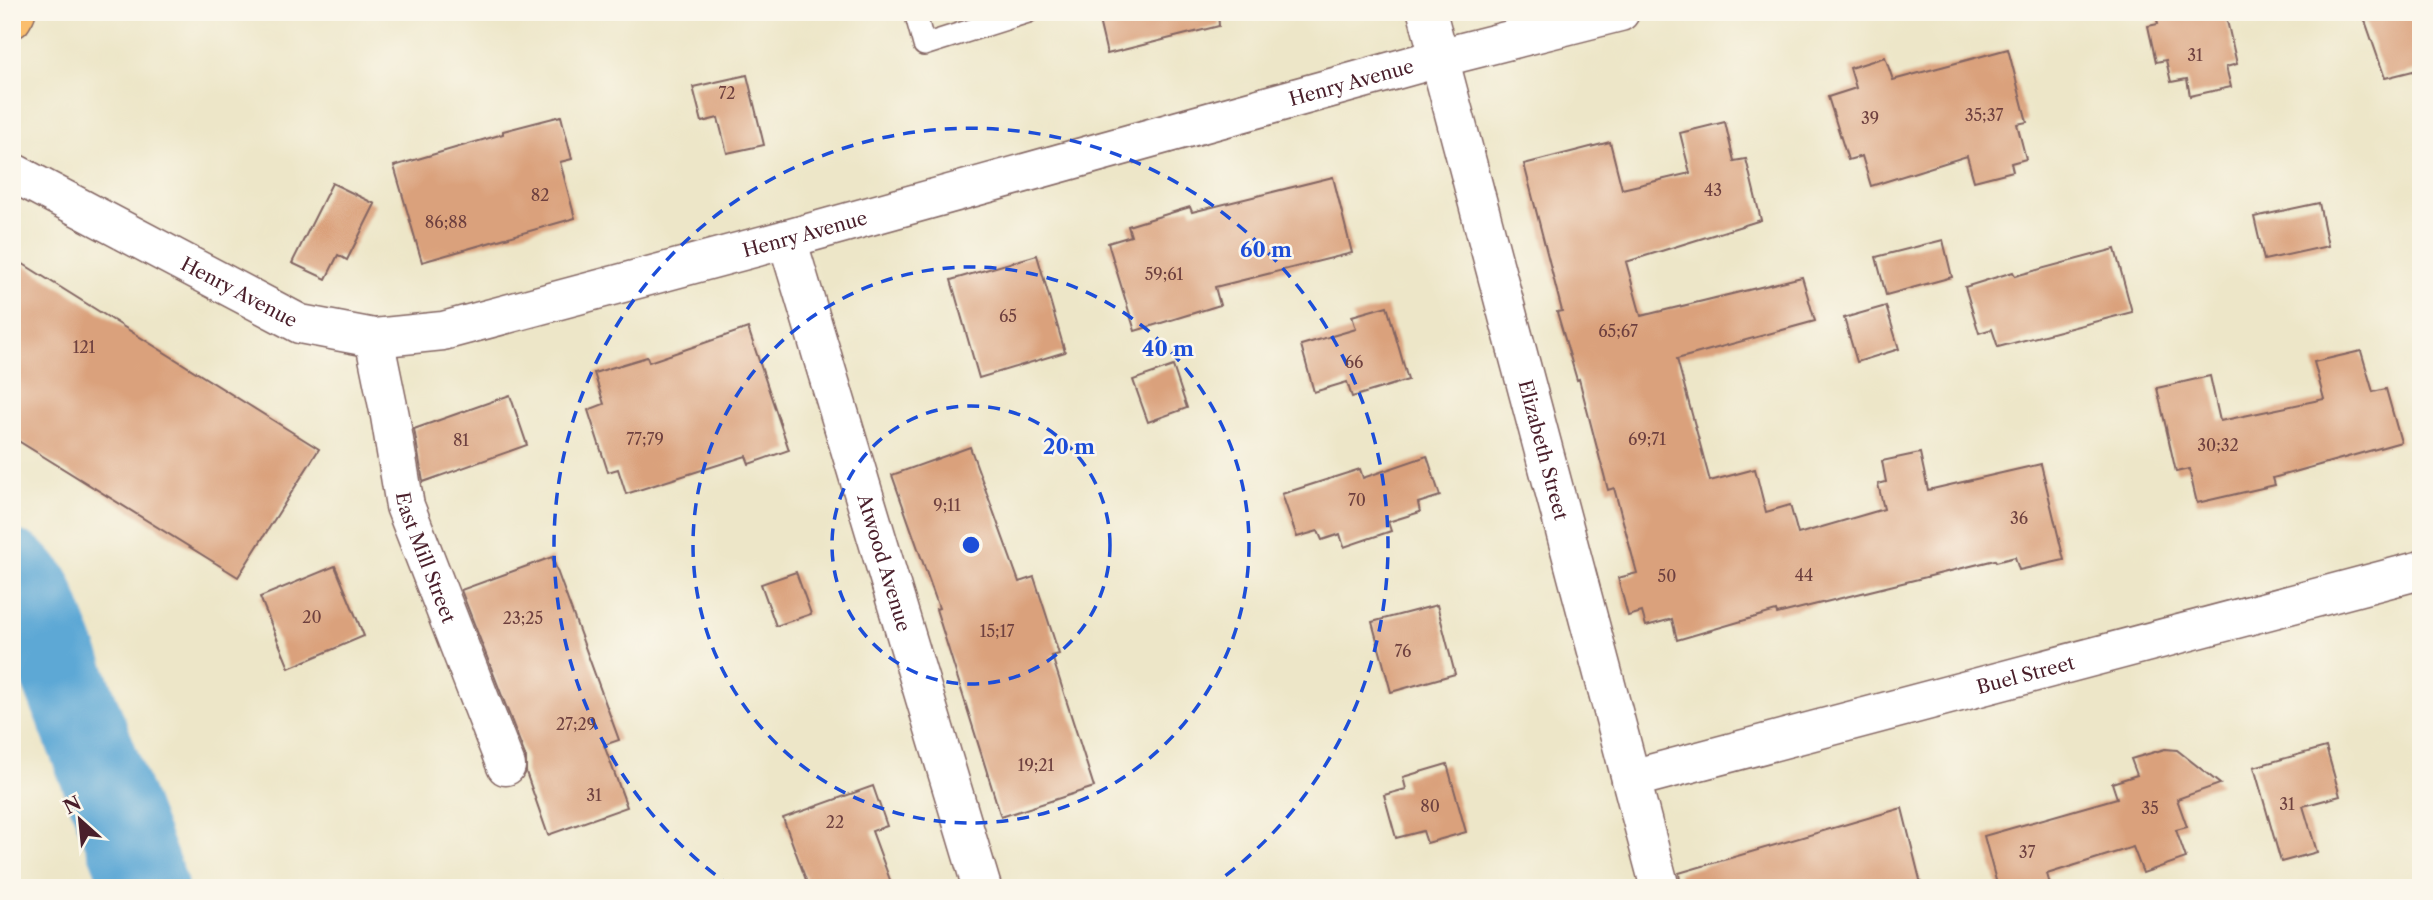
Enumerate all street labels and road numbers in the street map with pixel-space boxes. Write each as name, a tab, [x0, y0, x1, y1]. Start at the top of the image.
street label: Henry Avenue	[1287, 55, 1416, 111]
street label: Henry Avenue	[740, 206, 870, 262]
street label: Henry Avenue	[177, 252, 301, 333]
street label: Elizabeth Street	[1513, 377, 1573, 523]
street label: East Mill Street	[391, 490, 460, 626]
street label: Atwood Avenue	[852, 490, 915, 634]
street label: Buel Street	[1974, 651, 2077, 699]

